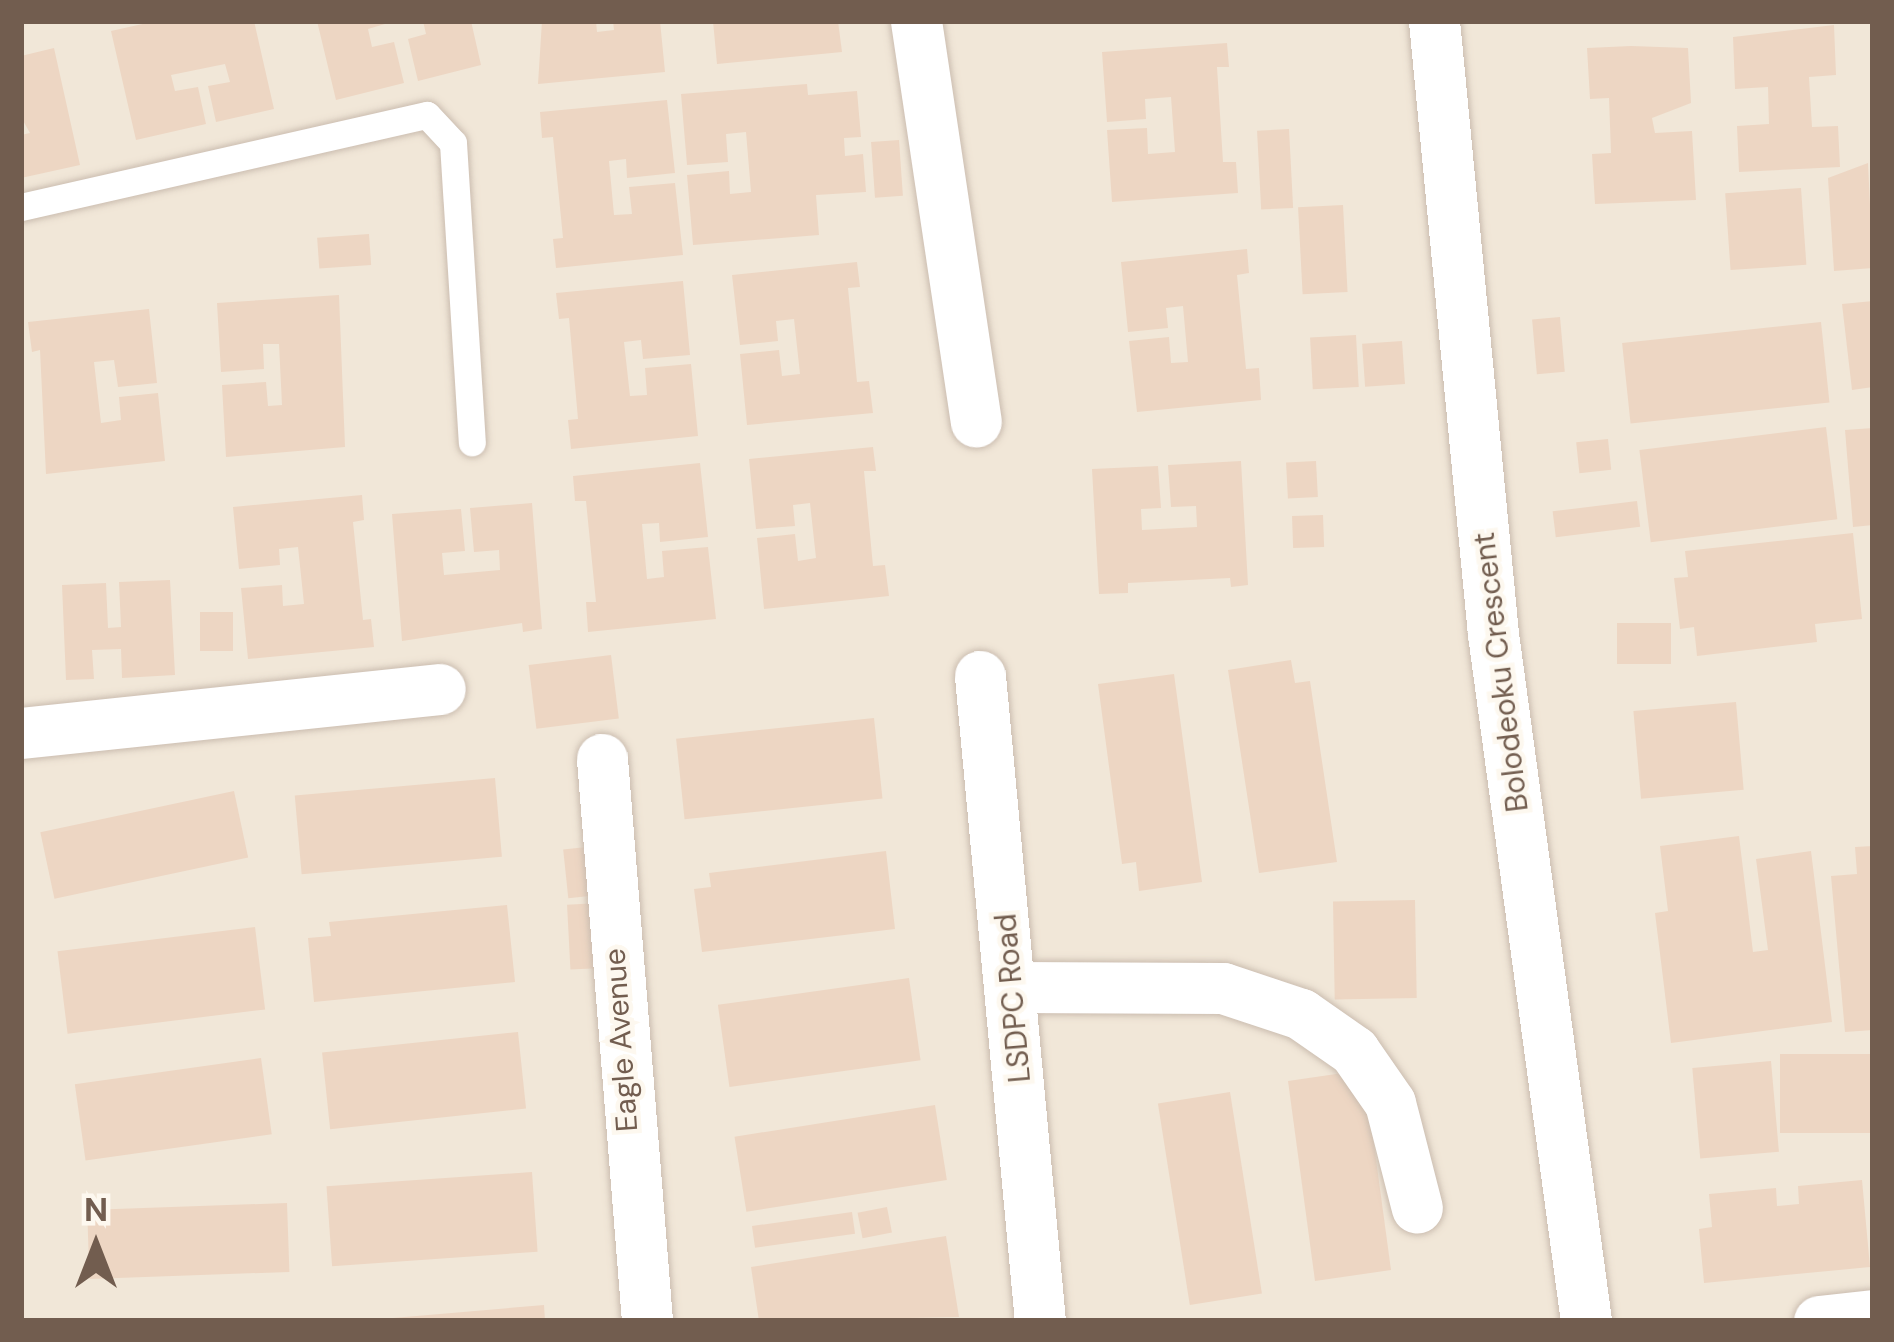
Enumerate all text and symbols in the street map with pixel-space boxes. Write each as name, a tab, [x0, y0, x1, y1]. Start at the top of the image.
street label: Bolodeoku Crescent	[1466, 530, 1536, 814]
street label: LSDPC Road	[988, 912, 1038, 1084]
street label: Eagle Avenue	[597, 947, 645, 1133]
north arrow	[36, 1186, 156, 1306]
text: N	[84, 1188, 108, 1231]

